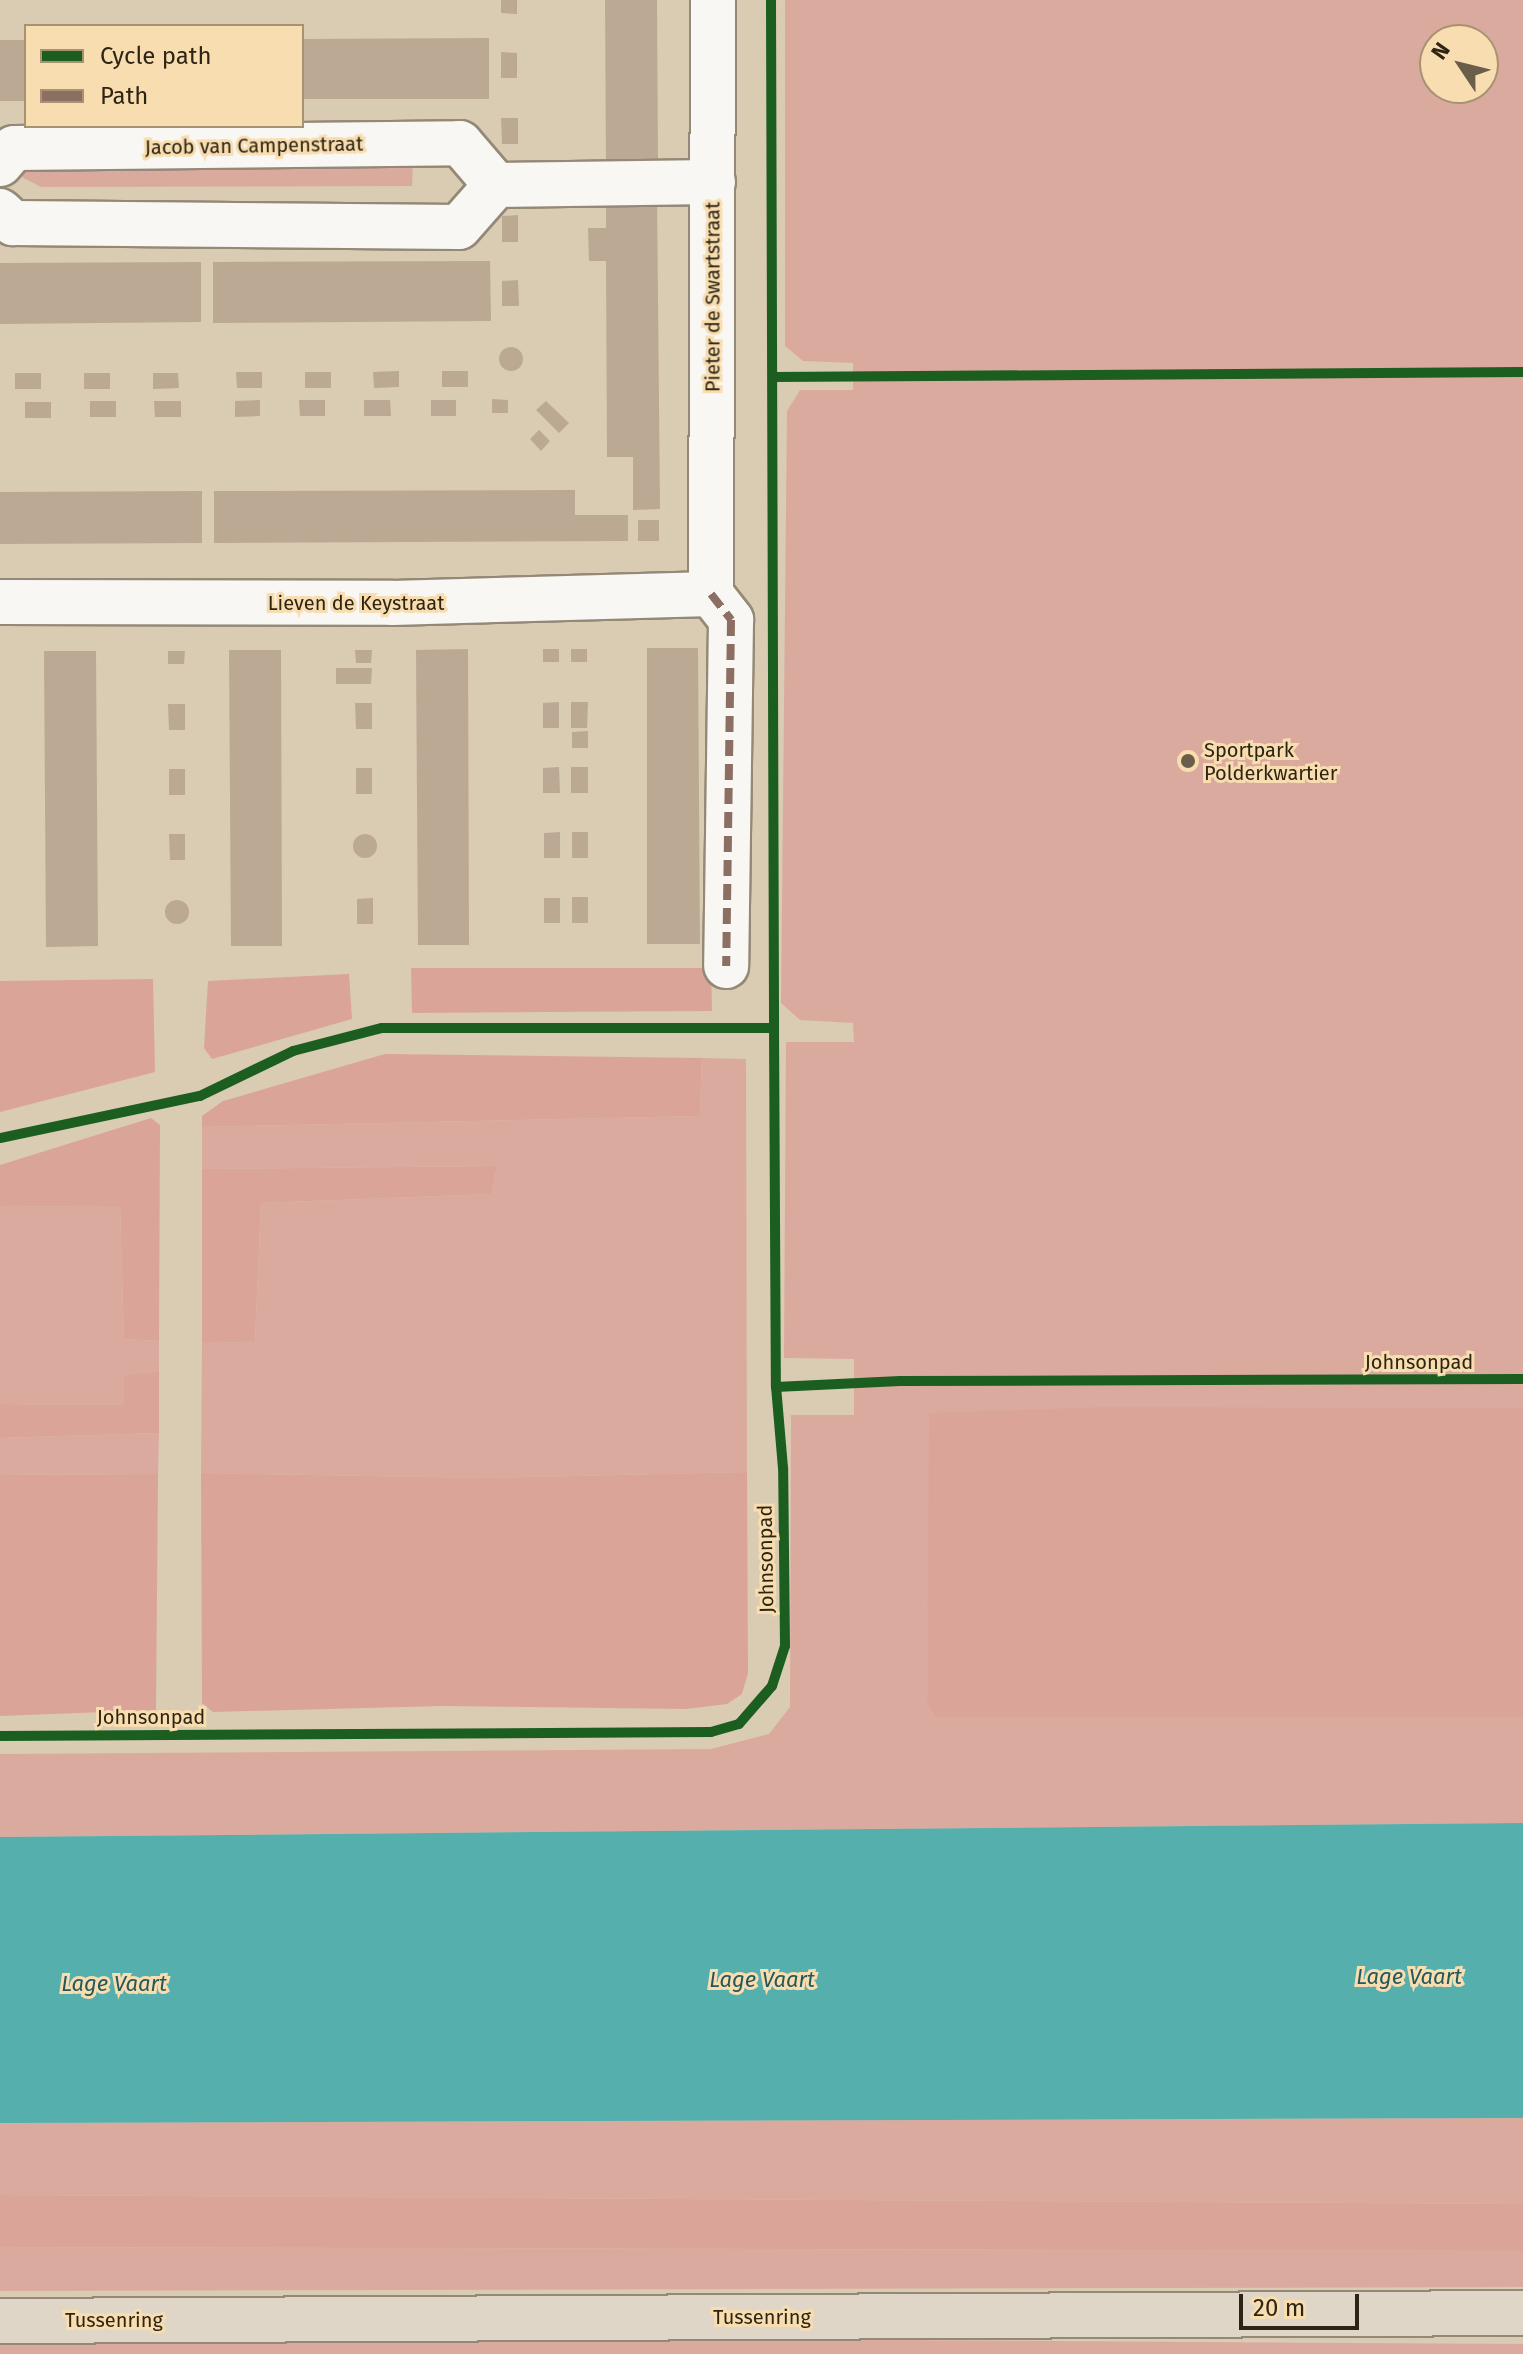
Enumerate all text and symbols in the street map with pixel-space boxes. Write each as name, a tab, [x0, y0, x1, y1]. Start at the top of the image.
legend	[24, 24, 304, 128]
north arrow	[1419, 24, 1499, 104]
text: N	[1425, 37, 1456, 65]
text: Cycle path	[100, 42, 212, 70]
text: Path	[100, 82, 148, 110]
street label: Jacob van Campenstraat	[145, 132, 363, 160]
street label: Pieter de Swartstraat	[701, 202, 725, 392]
street label: Lieven de Keystraat	[268, 591, 444, 615]
place label: Sportpark Polderkwartier	[1204, 738, 1337, 785]
marker: Sportpark Polderkwartier	[1179, 752, 1197, 770]
street label: Johnsonpad	[1365, 1350, 1473, 1374]
street label: Johnsonpad	[753, 1505, 779, 1613]
street label: Johnsonpad	[97, 1705, 205, 1729]
water label: Lage Vaart	[1356, 1964, 1462, 1990]
water label: Lage Vaart	[709, 1967, 815, 1993]
water label: Lage Vaart	[61, 1971, 167, 1997]
scale bar	[1243, 2278, 1363, 2328]
text: 20 m	[1253, 2294, 1305, 2322]
street label: Tussenring	[713, 2305, 811, 2329]
street label: Tussenring	[65, 2308, 163, 2332]

